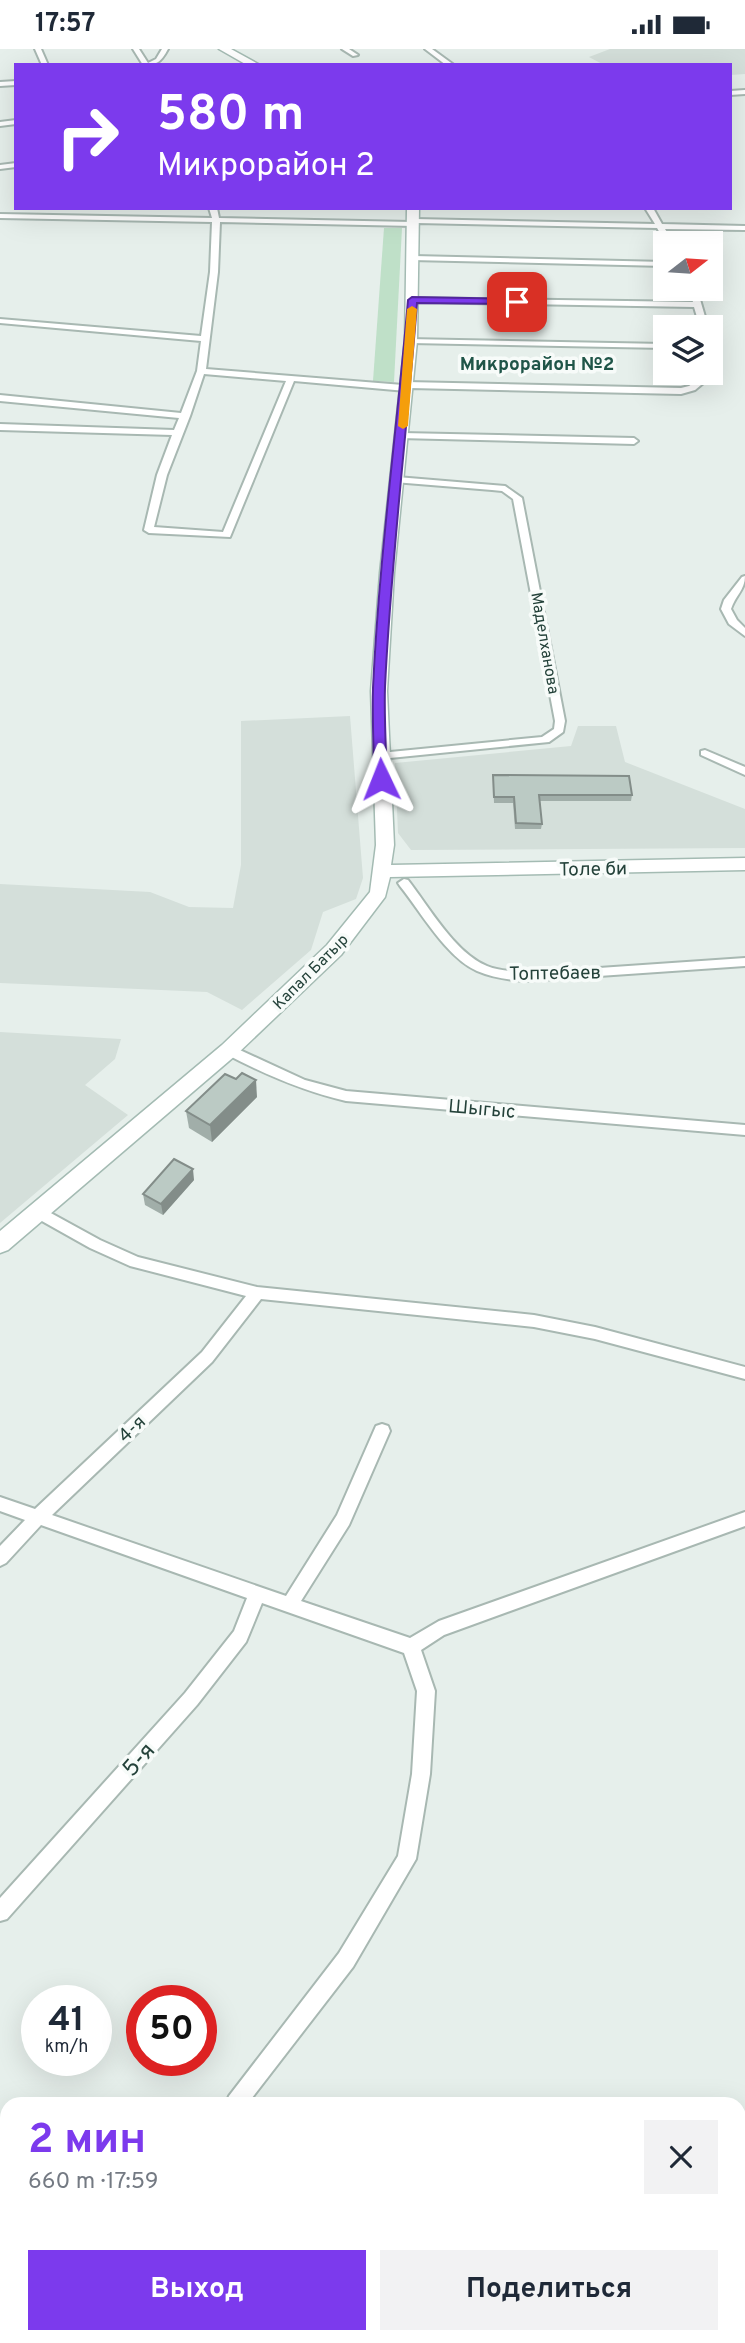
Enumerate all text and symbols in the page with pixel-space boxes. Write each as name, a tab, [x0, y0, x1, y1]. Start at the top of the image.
text: 17:57	[35, 8, 96, 41]
text: 580 m	[157, 86, 304, 148]
icon: right	[42, 91, 133, 182]
text: Микрорайон 2	[157, 147, 375, 187]
north arrow	[653, 231, 723, 301]
map controls	[653, 231, 723, 385]
pin	[487, 272, 547, 332]
icon: arrive	[498, 283, 536, 321]
button: layers	[653, 315, 723, 385]
district label: Микрорайон №2	[460, 353, 614, 377]
street label: Маделханова	[525, 591, 563, 696]
position arrow	[344, 742, 418, 816]
street label: Толе би	[559, 857, 627, 883]
street label: Капал Батыр	[269, 930, 353, 1014]
street label: Топтебаев	[509, 961, 601, 987]
street label: Шыгыс	[447, 1095, 516, 1125]
street label: 4-я	[113, 1411, 151, 1448]
street label: 5-я	[117, 1738, 163, 1784]
speed limit sign: 50	[126, 1985, 217, 2076]
text: 41	[48, 1999, 85, 2043]
text: km/h	[45, 2036, 88, 2059]
text: 2 мин	[28, 2115, 146, 2168]
button: close	[644, 2120, 718, 2194]
text: 660 m · 17:59	[28, 2168, 158, 2197]
button: Выход	[28, 2250, 366, 2330]
button: Поделиться	[380, 2250, 718, 2330]

